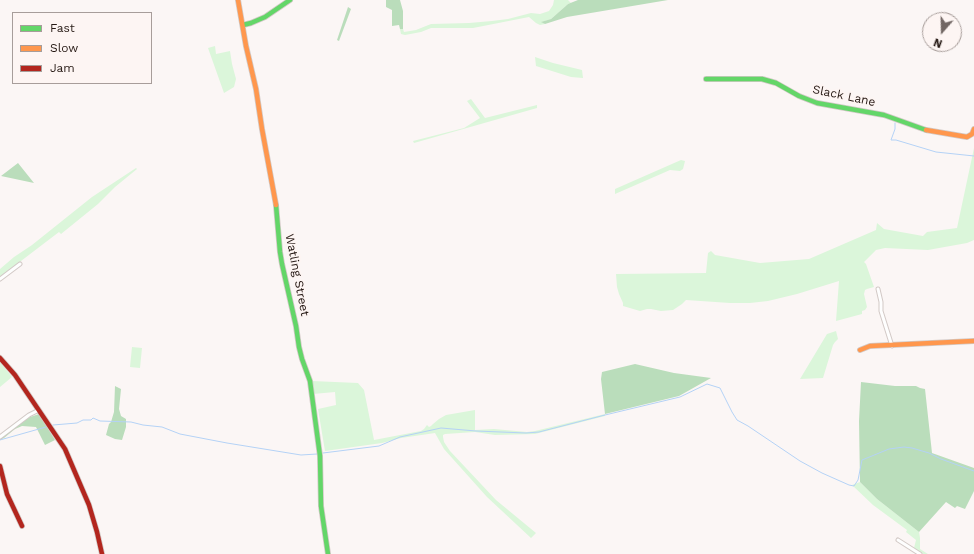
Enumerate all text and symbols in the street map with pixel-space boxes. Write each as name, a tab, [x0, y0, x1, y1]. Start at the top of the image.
legend	[12, 12, 152, 84]
north arrow	[922, 12, 962, 52]
text: Fast	[50, 21, 75, 35]
text: N	[932, 35, 944, 50]
text: Slow	[50, 41, 78, 55]
text: Jam	[50, 61, 75, 75]
street label: Slack Lane	[811, 82, 877, 110]
street label: Watling Street	[282, 233, 312, 317]

